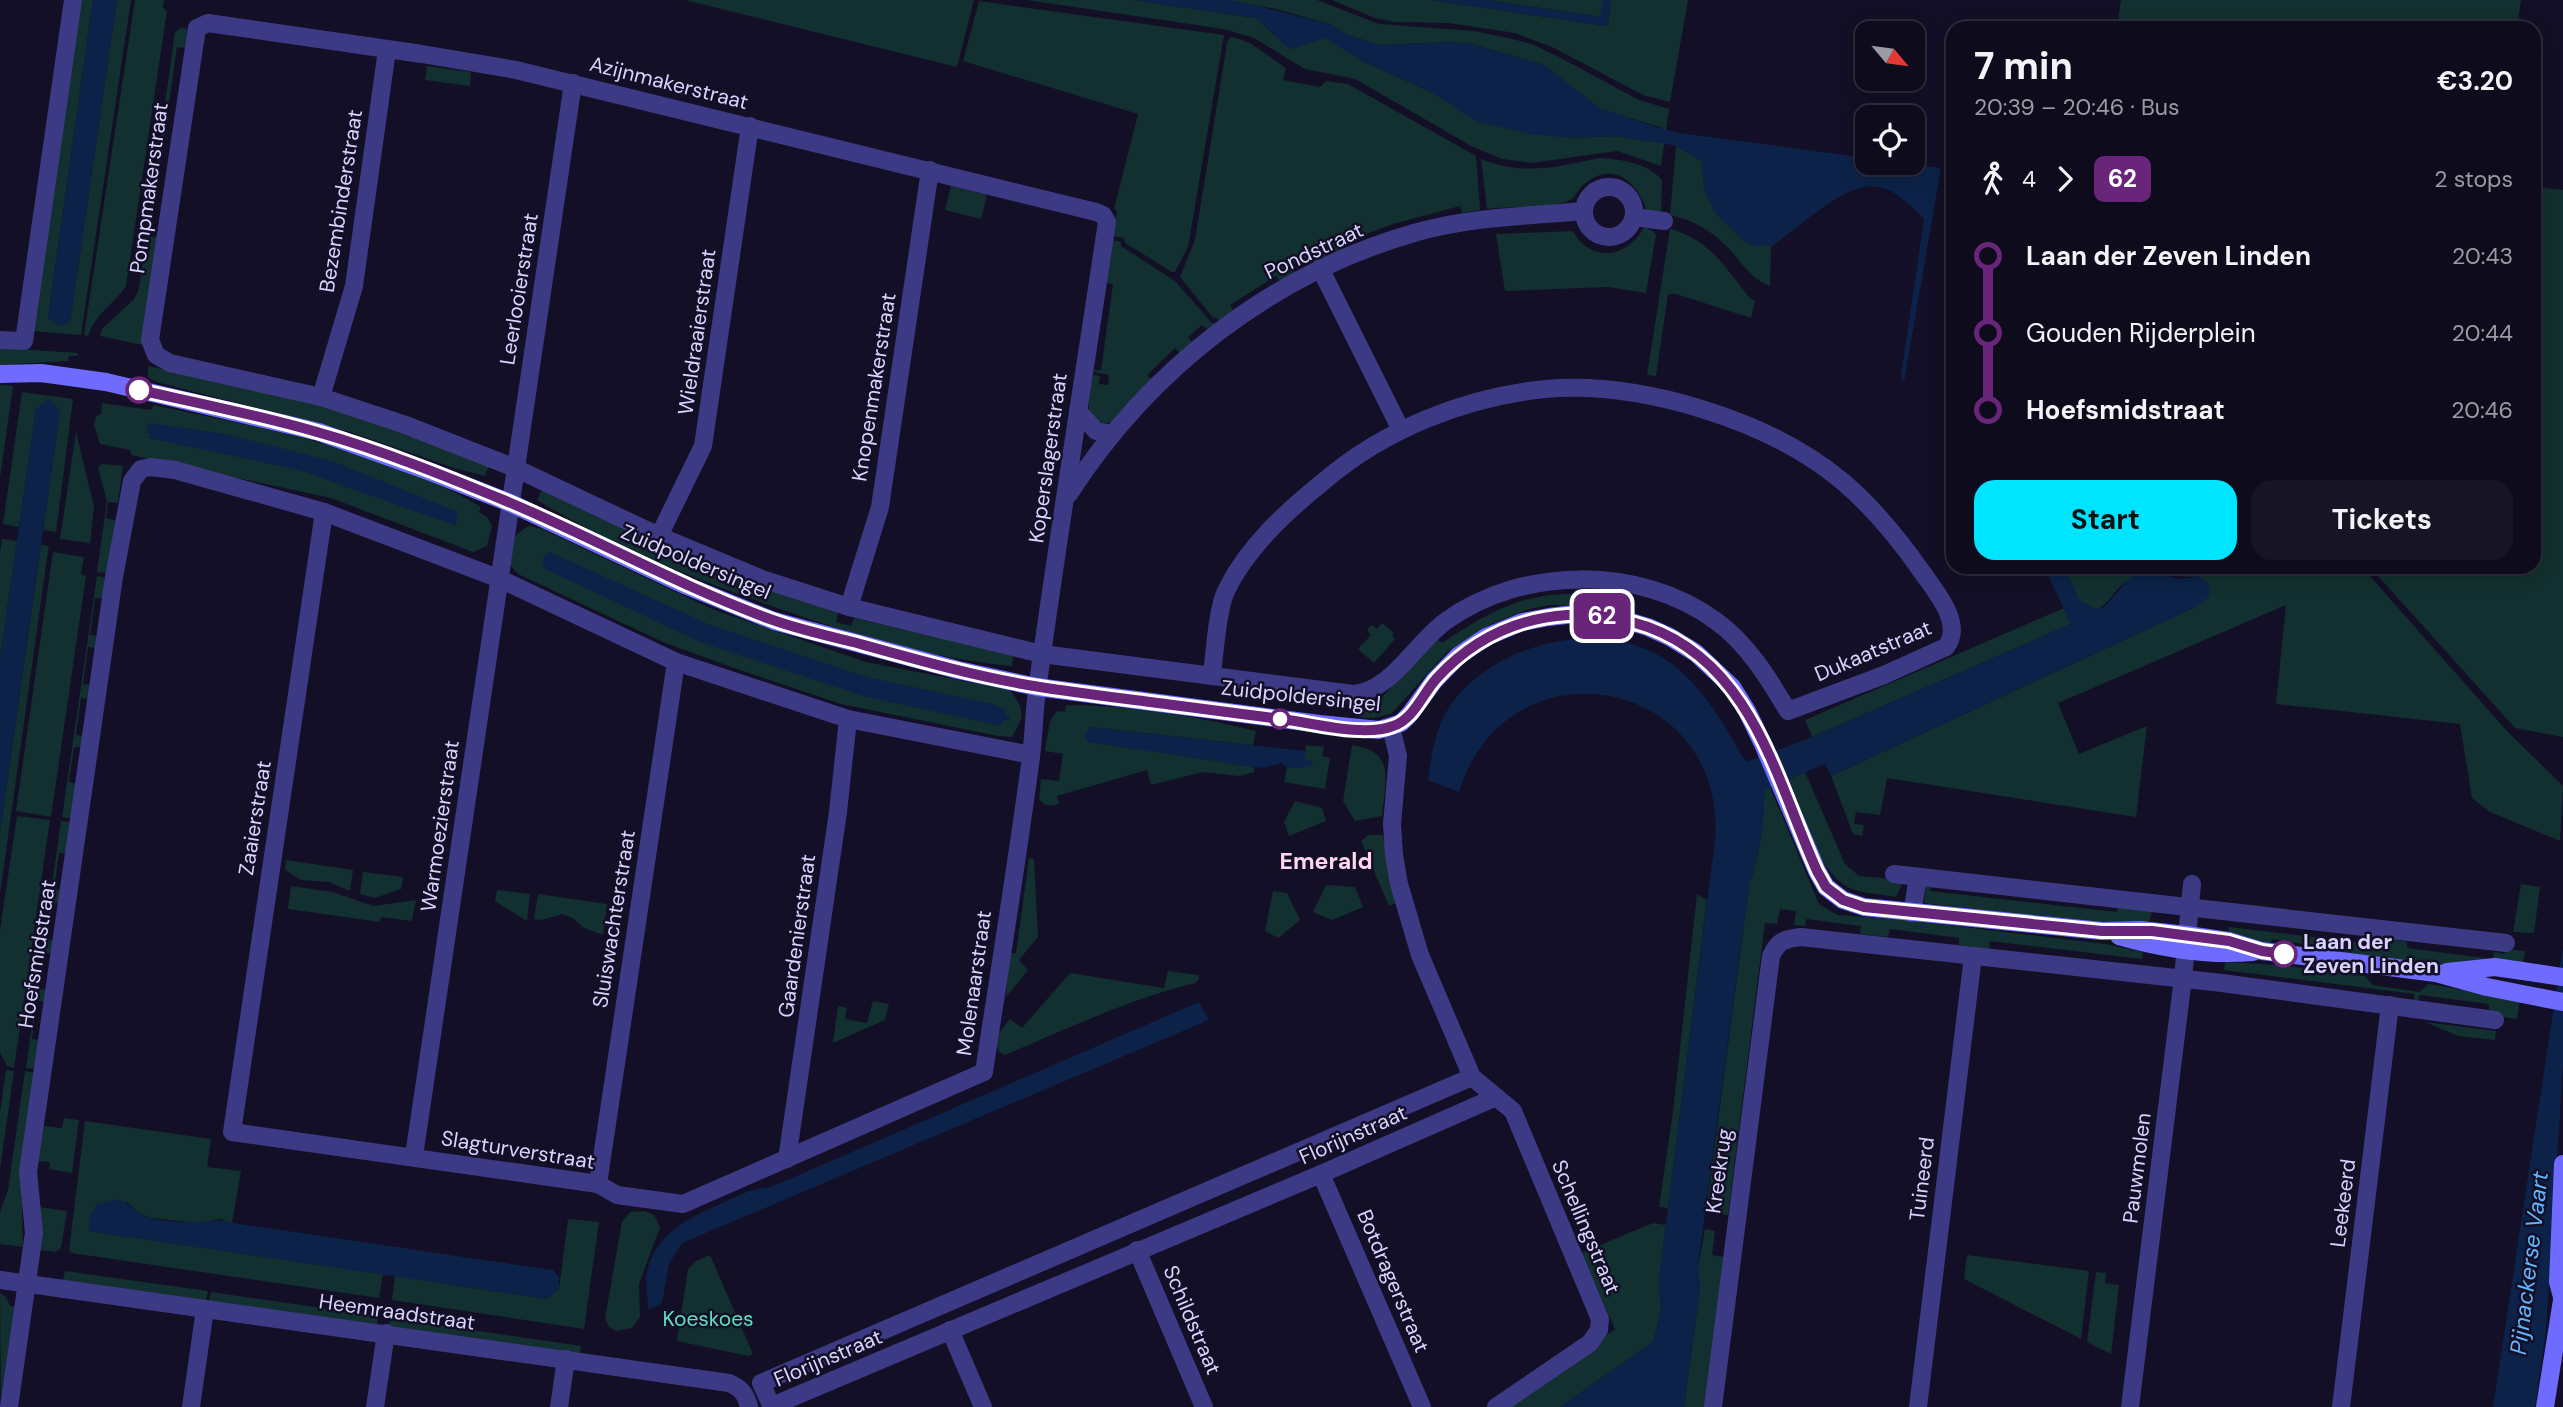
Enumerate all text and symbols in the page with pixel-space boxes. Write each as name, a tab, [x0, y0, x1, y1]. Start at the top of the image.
north arrow	[1855, 21, 1925, 91]
map controls	[1855, 21, 1925, 175]
text: 7 min	[1974, 41, 2073, 91]
street label: Azijnmakerstraat	[587, 50, 751, 116]
text: €3.20	[2437, 64, 2513, 98]
text: 20:39 – 20:46 · Bus	[1974, 92, 2180, 122]
street label: Pompmakerstraat	[123, 101, 175, 275]
button: locate	[1855, 105, 1925, 175]
street label: Bezembinderstraat	[313, 108, 369, 294]
icon: walk	[1974, 160, 2012, 198]
icon: forward	[2046, 160, 2084, 198]
text: 62	[2108, 163, 2137, 194]
text: 4	[2022, 164, 2036, 194]
text: 2 stops	[2434, 164, 2513, 194]
street label: Leerlooierstraat	[493, 211, 545, 367]
street label: Pondstraat	[1260, 216, 1368, 286]
text: Laan der Zeven Linden	[2026, 239, 2311, 273]
text: 20:43	[2452, 241, 2513, 271]
street label: Wieldraaierstraat	[671, 247, 723, 417]
street label: Knopenmakerstraat	[845, 291, 903, 483]
text: Gouden Rijderplein	[2026, 316, 2256, 350]
text: 20:44	[2452, 318, 2513, 348]
street label: Koperslagerstraat	[1022, 371, 1074, 545]
unlabelled marker	[126, 377, 152, 403]
text: Hoefsmidstraat	[2026, 393, 2225, 427]
text: 20:46	[2451, 395, 2513, 425]
button: Start	[1974, 480, 2237, 560]
button: Tickets	[2251, 480, 2513, 560]
street label: Zuidpoldersingel	[617, 518, 775, 606]
line badge: 62	[1570, 593, 1634, 639]
text: 62	[1588, 600, 1616, 631]
street label: Dukaatstraat	[1810, 614, 1936, 688]
street label: Zuidpoldersingel	[1220, 674, 1382, 718]
unlabelled marker	[1270, 709, 1290, 729]
street label: Warmoezierstraat	[414, 738, 466, 914]
street label: Zaaierstraat	[232, 759, 278, 877]
street label: Sluiswachterstraat	[586, 828, 642, 1010]
district label: Emerald	[1280, 846, 1373, 876]
street label: Gaardenierstraat	[772, 852, 822, 1020]
street label: Hoefsmidstraat	[11, 878, 63, 1030]
street label: Molenaarstraat	[950, 909, 998, 1057]
place label: Laan der Zeven Linden	[2303, 928, 2439, 980]
marker: Laan der Zeven Linden	[2271, 941, 2297, 967]
street label: Florijnstraat	[1295, 1099, 1411, 1171]
street label: Pauwmolen	[2116, 1111, 2158, 1225]
street label: Slagturverstraat	[439, 1124, 597, 1176]
street label: Kreekrug	[1699, 1126, 1739, 1215]
street label: Tuineerd	[1903, 1135, 1941, 1223]
street label: Schellingstraat	[1545, 1156, 1627, 1298]
street label: Leekeerd	[2324, 1157, 2362, 1249]
water label: Pijnackerse Vaart	[2503, 1169, 2555, 1356]
street label: Botdragerstraat	[1350, 1205, 1436, 1357]
street label: Schildstraat	[1156, 1261, 1228, 1379]
street label: Heemraadstraat	[317, 1287, 477, 1337]
park label: Koeskoes	[662, 1305, 754, 1333]
street label: Florijnstraat	[770, 1323, 886, 1393]

